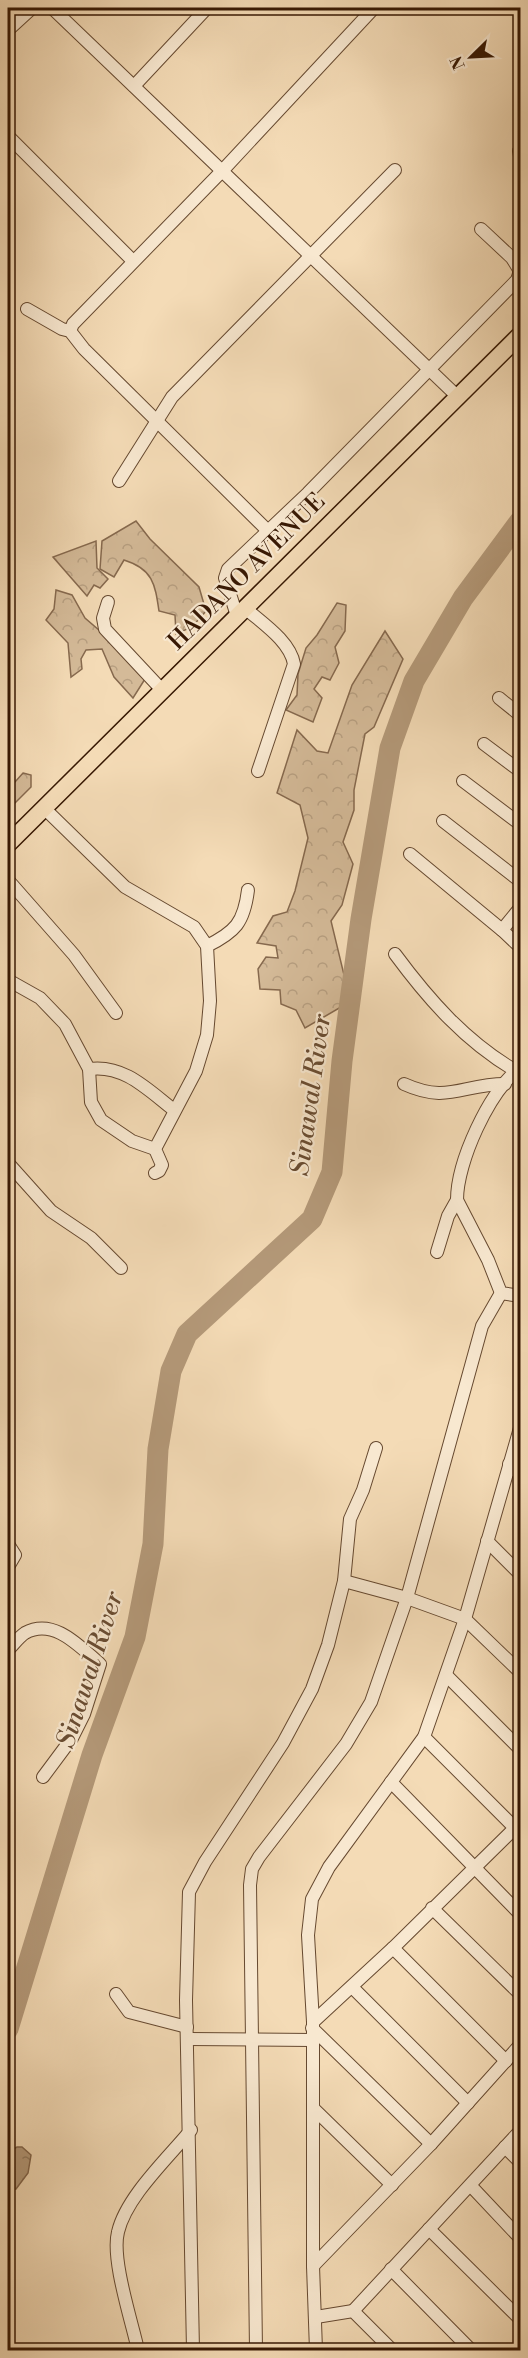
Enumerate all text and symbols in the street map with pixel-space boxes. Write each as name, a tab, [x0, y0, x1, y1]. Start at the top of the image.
north arrow	[441, 27, 501, 87]
text: N	[446, 53, 470, 73]
street label: HADANO AVENUE	[162, 487, 332, 657]
water label: Sinawal River	[284, 1011, 338, 1178]
water label: Sinawal River	[50, 1587, 131, 1752]

